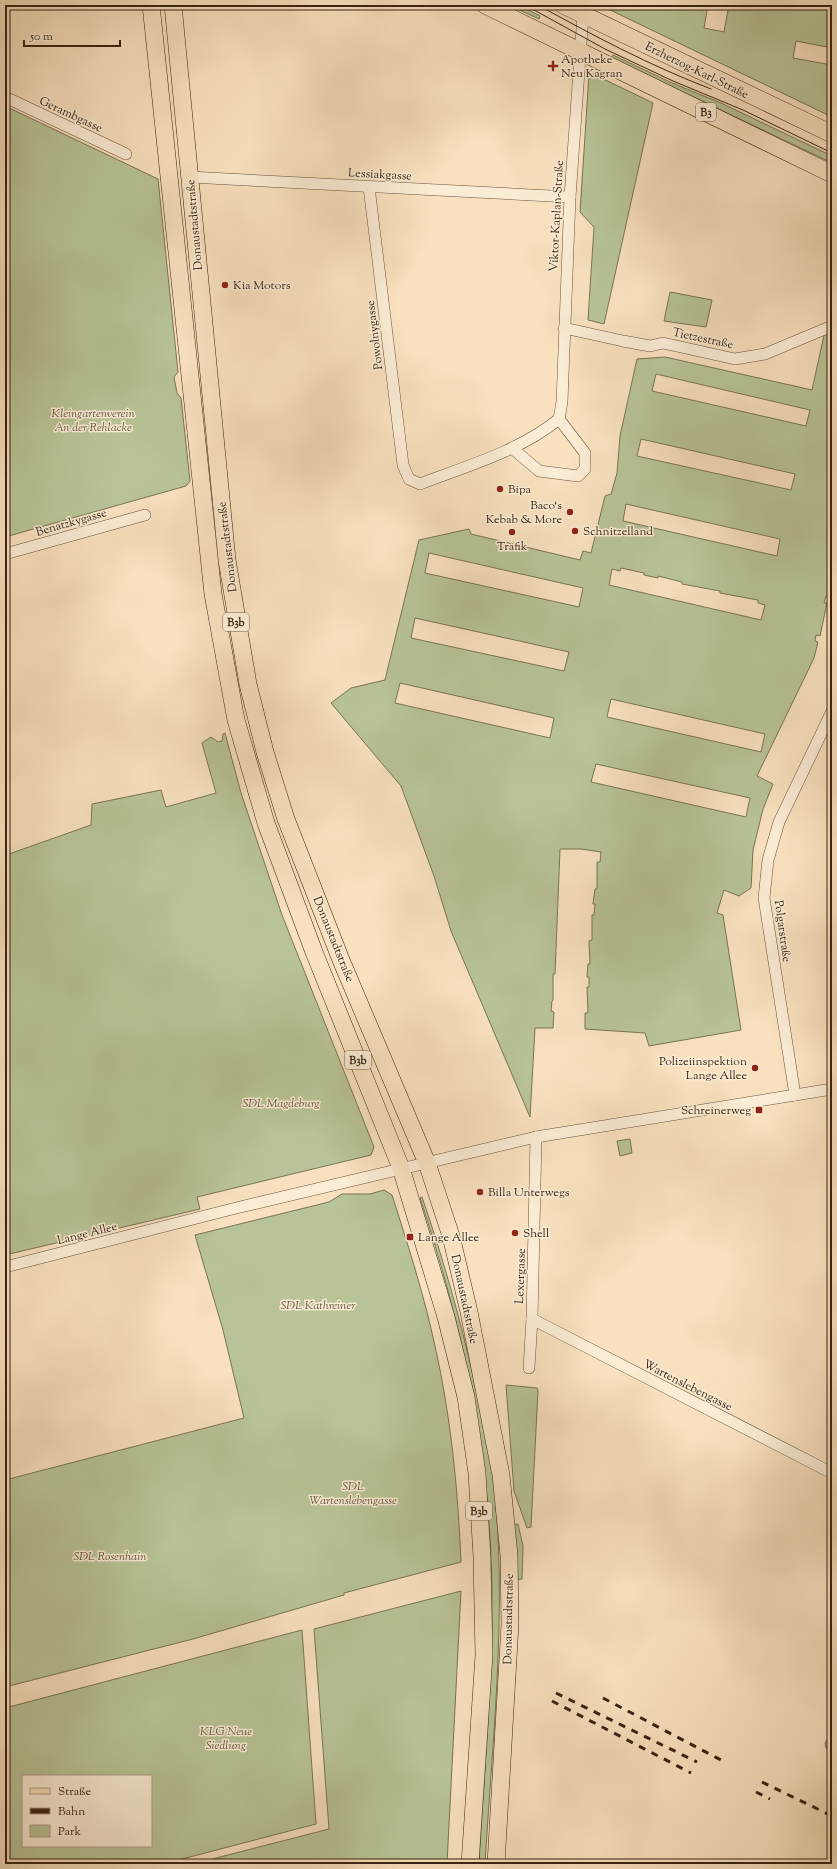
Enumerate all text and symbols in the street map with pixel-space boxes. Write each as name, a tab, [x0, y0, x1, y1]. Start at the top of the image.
scale bar	[24, 22, 120, 48]
text: 50 m	[29, 28, 53, 46]
street label: Erzherzog-Karl-Straße	[642, 38, 752, 104]
place label: Apotheke Neu Kagran	[561, 51, 623, 83]
marker: Apotheke Neu Kagran	[548, 61, 558, 71]
street label: Gerambgasse	[36, 92, 106, 138]
road number: B3	[696, 103, 716, 121]
street label: Viktor-Kaplan-Straße	[545, 159, 569, 272]
street label: Lessiakgasse	[348, 164, 413, 186]
street label: Donaustadtstraße	[182, 178, 208, 271]
place label: Kia Motors	[233, 277, 291, 295]
marker: Kia Motors	[220, 280, 230, 290]
street label: Powolnygasse	[362, 299, 388, 371]
street label: Tietzestraße	[671, 324, 735, 354]
park label: Kleingartenverein An der Rehlacke	[51, 405, 135, 437]
place label: Bipa	[508, 481, 532, 499]
marker: Bipa	[495, 484, 505, 494]
place label: Baco‘s Kebab & More	[486, 497, 562, 529]
street label: Donaustadtstraße	[213, 500, 242, 593]
street label: Benatzkygasse	[34, 504, 109, 542]
marker: Baco‘s Kebab & More	[565, 507, 575, 517]
place label: Schnitzelland	[583, 523, 653, 541]
marker: Schnitzelland	[570, 526, 580, 536]
marker: Trafik	[507, 527, 517, 537]
place label: Trafik	[497, 538, 528, 556]
road number: B3b	[223, 613, 249, 631]
street label: Donaustadtstraße	[308, 894, 359, 985]
street label: Polgarstraße	[769, 899, 795, 964]
road number: B3b	[345, 1051, 371, 1069]
place label: Polizeiinspektion Lange Allee	[659, 1053, 747, 1085]
marker: Polizeiinspektion Lange Allee	[750, 1063, 760, 1073]
park label: SDL Magdeburg	[242, 1095, 320, 1113]
place label: Schreinerweg	[681, 1102, 751, 1120]
marker: Schreinerweg	[754, 1105, 764, 1115]
place label: Billa Unterwegs	[488, 1184, 570, 1202]
marker: Billa Unterwegs	[475, 1187, 485, 1197]
street label: Lange Allee	[55, 1218, 119, 1250]
place label: Shell	[523, 1225, 550, 1243]
marker: Shell	[510, 1228, 520, 1238]
place label: Lange Allee	[418, 1229, 480, 1247]
marker: Lange Allee	[405, 1232, 415, 1242]
street label: Lexergasse	[511, 1247, 531, 1304]
street label: Donaustadtstraße	[446, 1253, 482, 1346]
park label: SDL Kathreiner	[281, 1297, 356, 1315]
street label: Wartenslebengasse	[640, 1356, 736, 1416]
park label: SDL Wartenslebengasse	[309, 1478, 397, 1510]
road number: B3b	[466, 1502, 492, 1520]
park label: SDL Rosenhain	[73, 1548, 147, 1566]
street label: Donaustadtstraße	[499, 1573, 519, 1665]
park label: KLG Neue Siedlung	[200, 1723, 252, 1755]
legend	[22, 1775, 152, 1847]
text: Straße	[58, 1783, 92, 1801]
text: Bahn	[58, 1803, 85, 1821]
text: Park	[58, 1823, 81, 1841]

